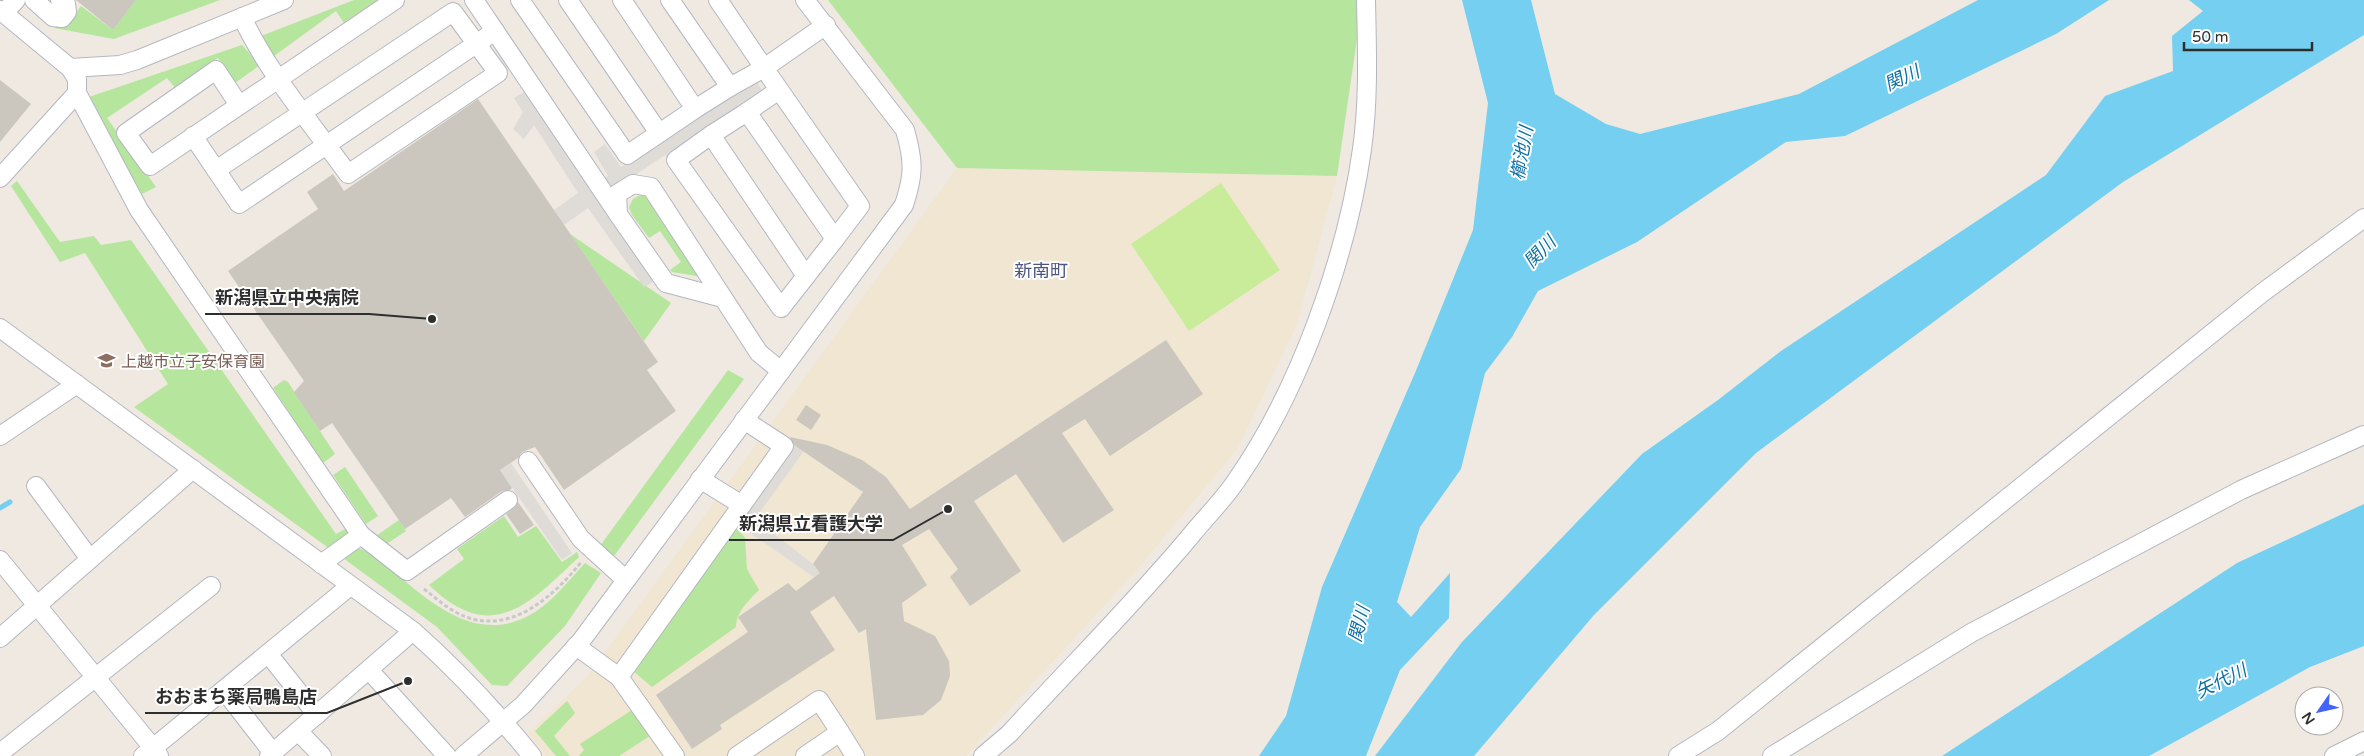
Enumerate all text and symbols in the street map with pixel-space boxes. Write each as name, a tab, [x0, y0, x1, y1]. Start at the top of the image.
scale bar	[2184, 20, 2312, 52]
text: 50 m	[2192, 28, 2229, 46]
water label: 関川	[1881, 60, 1925, 96]
water label: 櫛池川	[1506, 123, 1538, 181]
water label: 関川	[1520, 230, 1562, 273]
district label: 新南町	[1014, 260, 1068, 282]
callout: 新潟県立中央病院	[205, 281, 369, 314]
text: 新潟県立中央病院	[215, 287, 359, 309]
school or university icon: 上越市立子安保育園	[97, 351, 117, 371]
place label: 上越市立子安保育園	[121, 352, 265, 372]
callout: 新潟県立看護大学	[729, 507, 893, 540]
text: 新潟県立看護大学	[739, 513, 883, 535]
water label: 関川	[1344, 602, 1375, 644]
water label: 矢代川	[2192, 658, 2252, 703]
callout: おおまち薬局鴨島店	[145, 680, 327, 713]
text: おおまち薬局鴨島店	[155, 686, 317, 708]
north arrow	[2294, 686, 2344, 736]
text: N	[2298, 709, 2319, 727]

